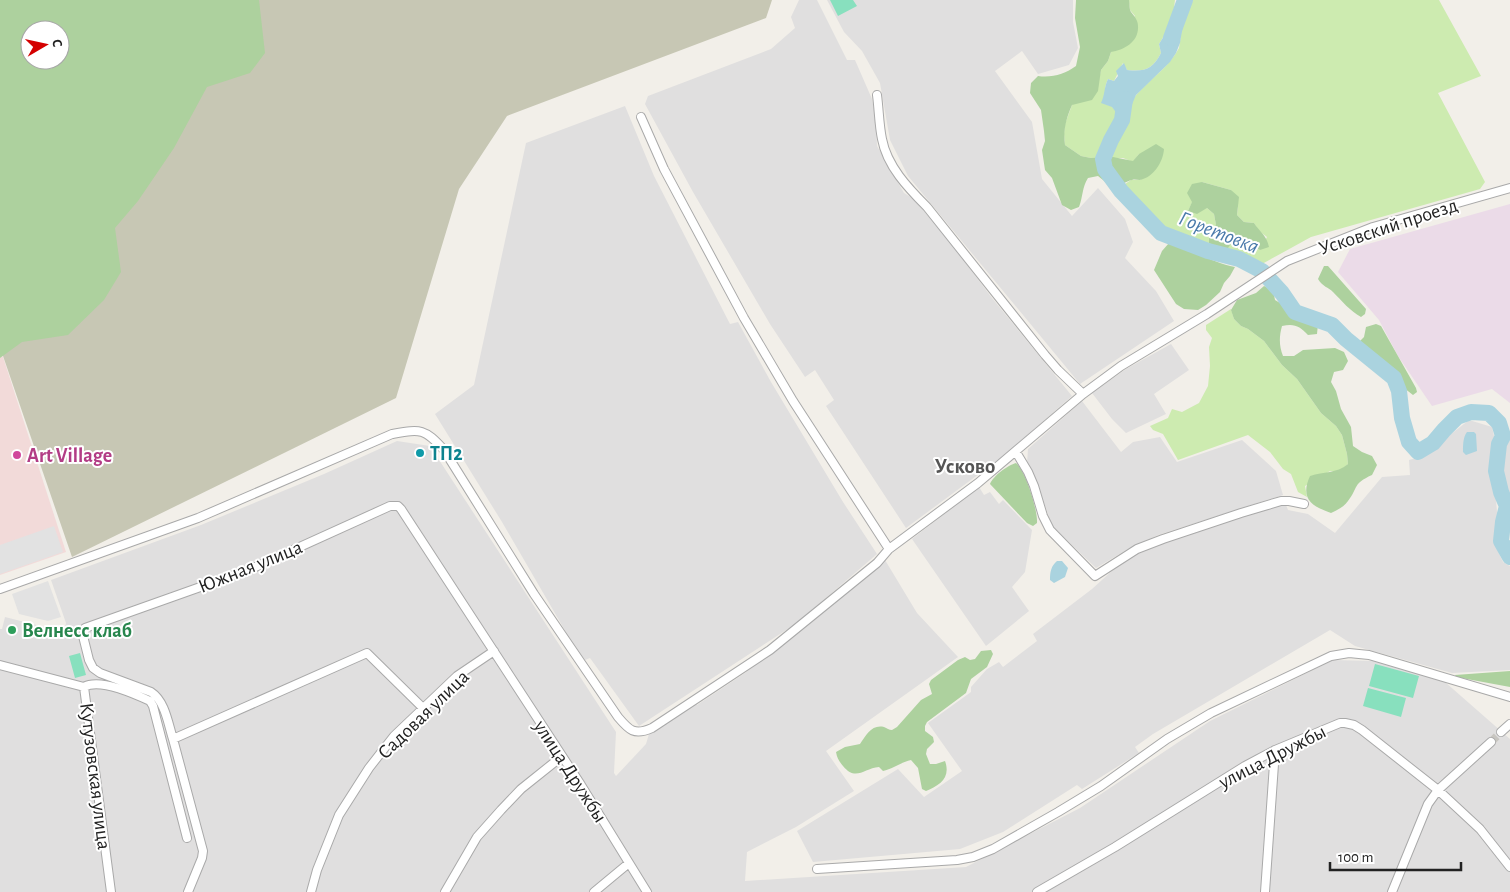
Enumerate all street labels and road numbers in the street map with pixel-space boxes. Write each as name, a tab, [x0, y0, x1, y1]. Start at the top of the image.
street label: Усковский проезд	[1316, 195, 1460, 259]
street label: Южная улица	[195, 537, 305, 597]
street label: Садовая улица	[374, 666, 473, 763]
street label: Кутузовская улица	[76, 701, 114, 851]
street label: улица Дружбы	[529, 716, 611, 826]
street label: улица Дружбы	[1215, 721, 1329, 793]

